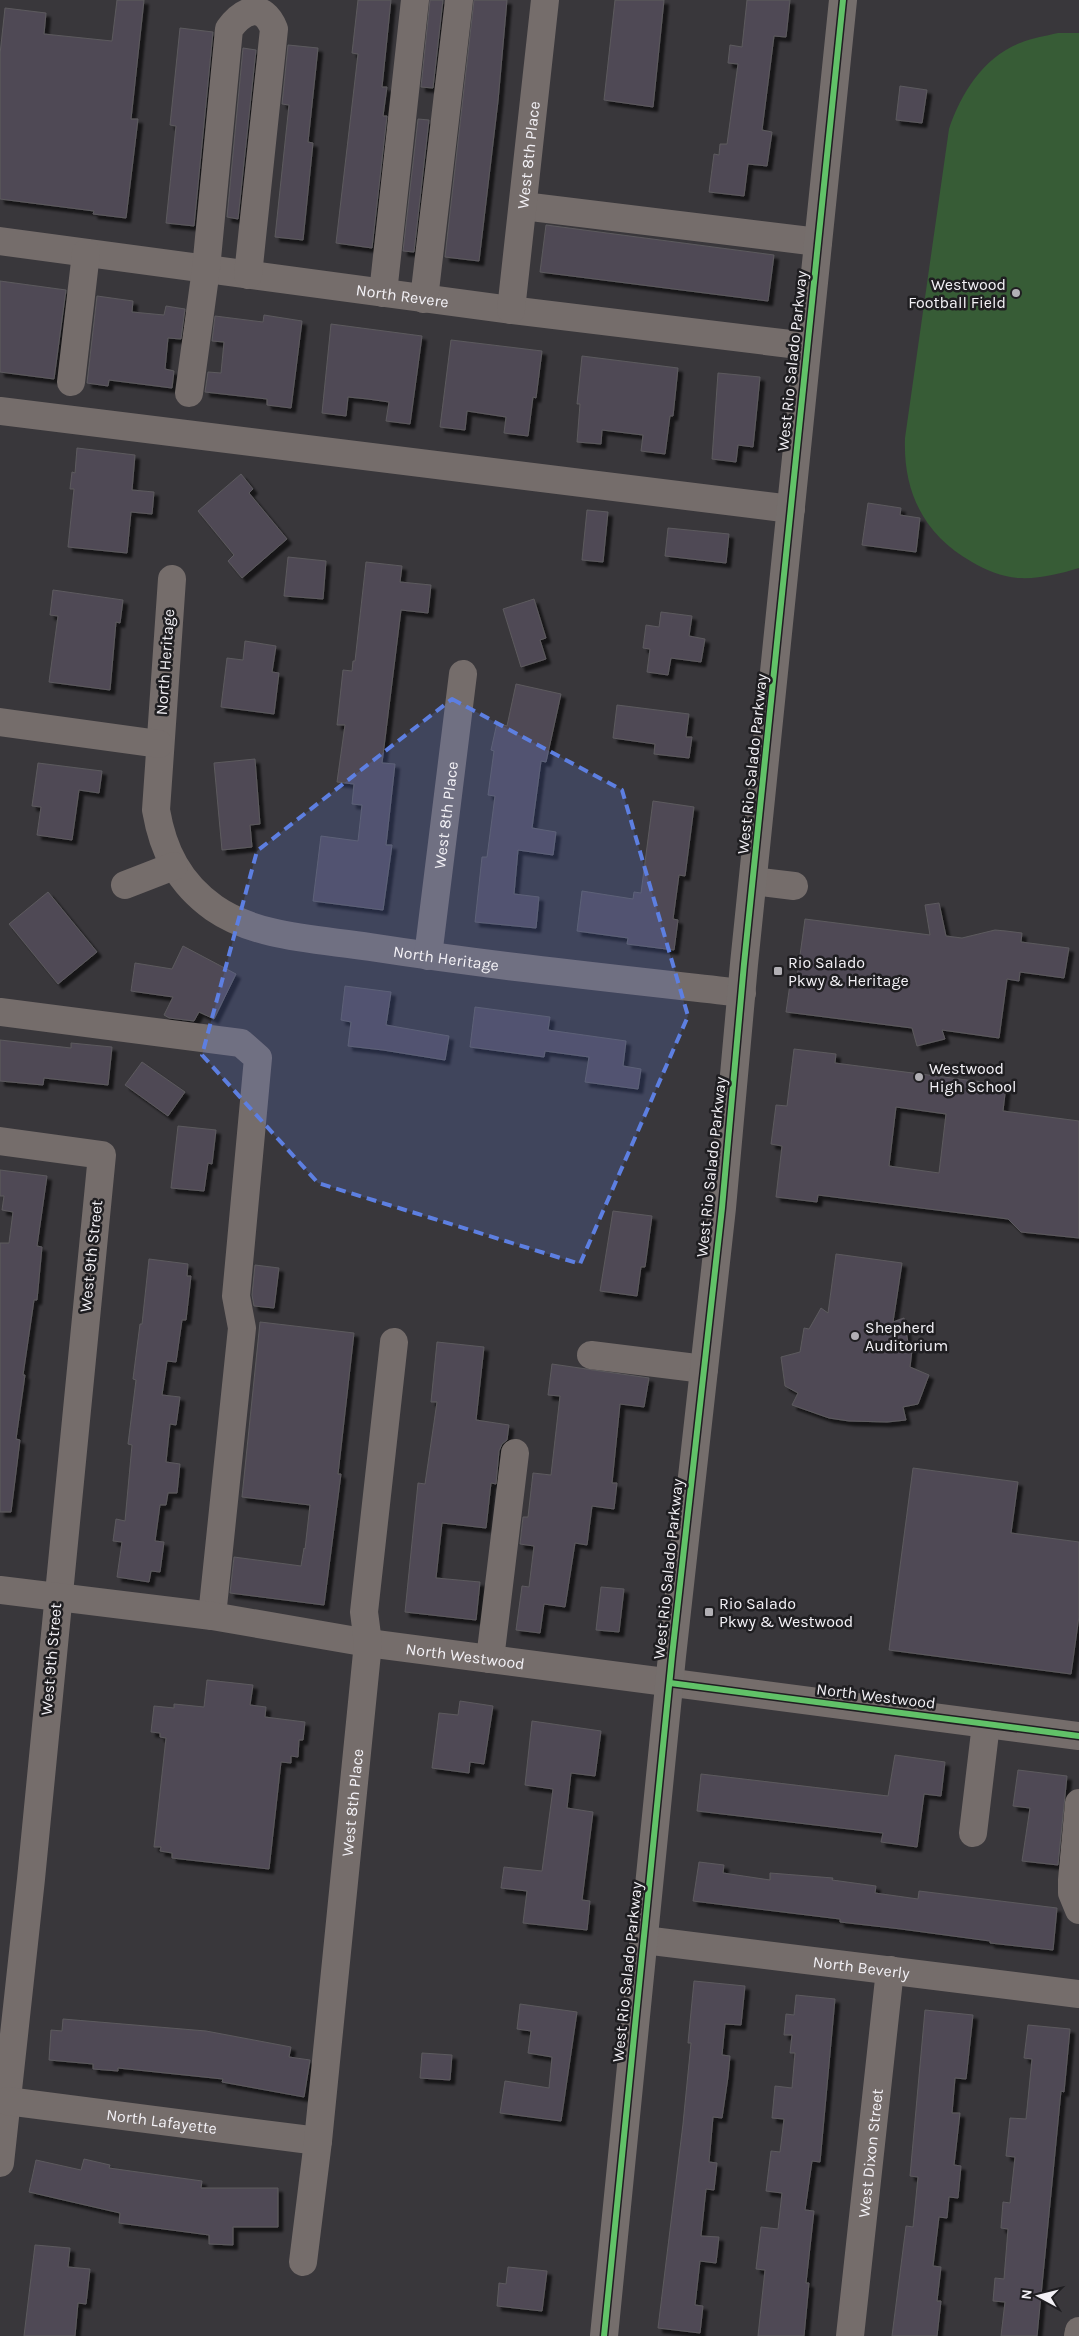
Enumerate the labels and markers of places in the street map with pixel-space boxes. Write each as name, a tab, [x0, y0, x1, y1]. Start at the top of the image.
place label: Westwood Football Field	[908, 275, 1006, 312]
marker: Westwood Football Field	[1010, 287, 1022, 299]
place label: Rio Salado Pkwy & Heritage	[788, 953, 909, 990]
marker: Rio Salado Pkwy & Heritage	[772, 965, 784, 977]
place label: Westwood High School	[929, 1059, 1017, 1096]
marker: Westwood High School	[913, 1071, 925, 1083]
place label: Shepherd Auditorium	[865, 1318, 948, 1355]
marker: Shepherd Auditorium	[849, 1330, 861, 1342]
place label: Rio Salado Pkwy & Westwood	[719, 1594, 853, 1631]
marker: Rio Salado Pkwy & Westwood	[703, 1606, 715, 1618]

